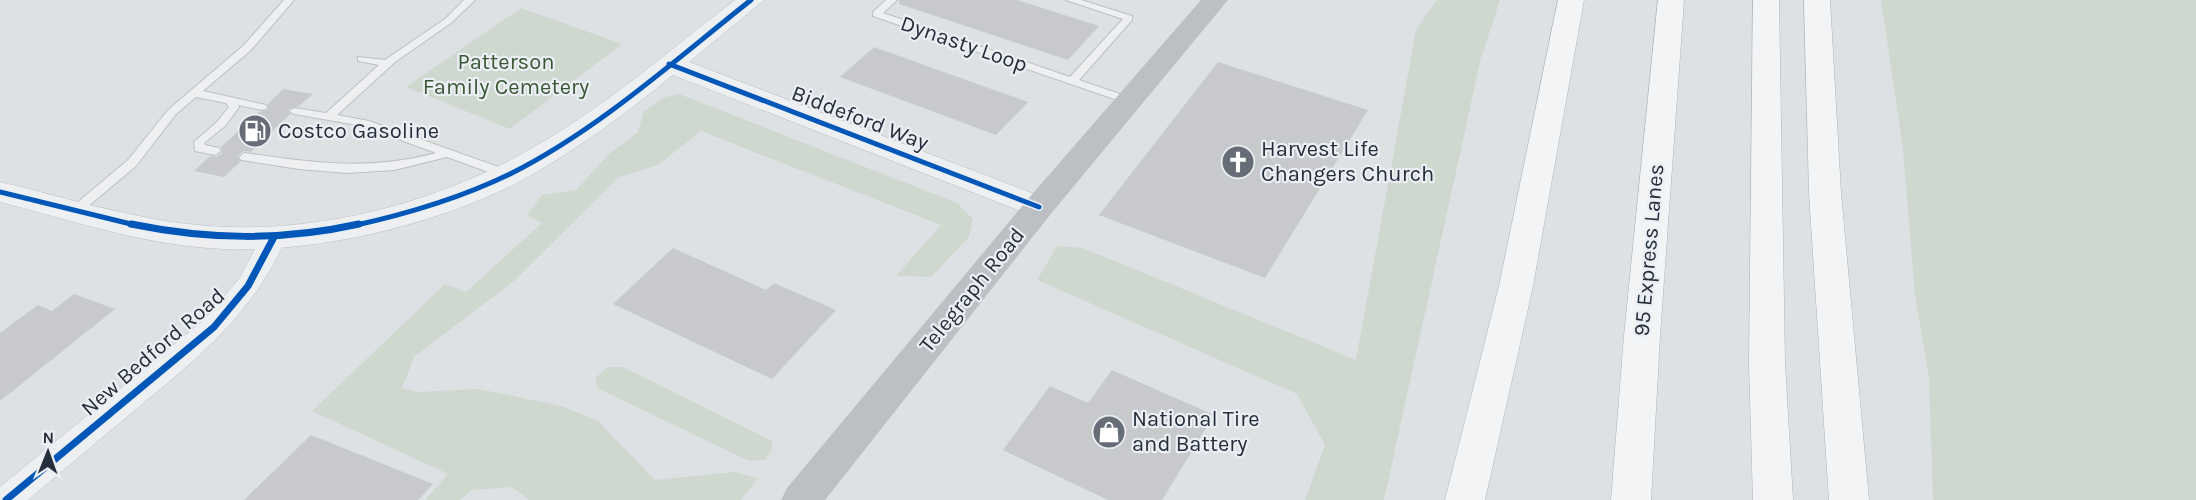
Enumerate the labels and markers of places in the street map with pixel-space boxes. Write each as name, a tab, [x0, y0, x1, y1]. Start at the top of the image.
fuel station icon: Costco Gasoline	[237, 113, 273, 149]
place label: Costco Gasoline	[278, 118, 439, 144]
place label: Harvest Life Changers Church	[1261, 136, 1434, 187]
church icon: Harvest Life Changers Church	[1220, 144, 1256, 180]
place label: National Tire and Battery	[1132, 406, 1260, 457]
shop icon: National Tire and Battery	[1091, 414, 1127, 450]

